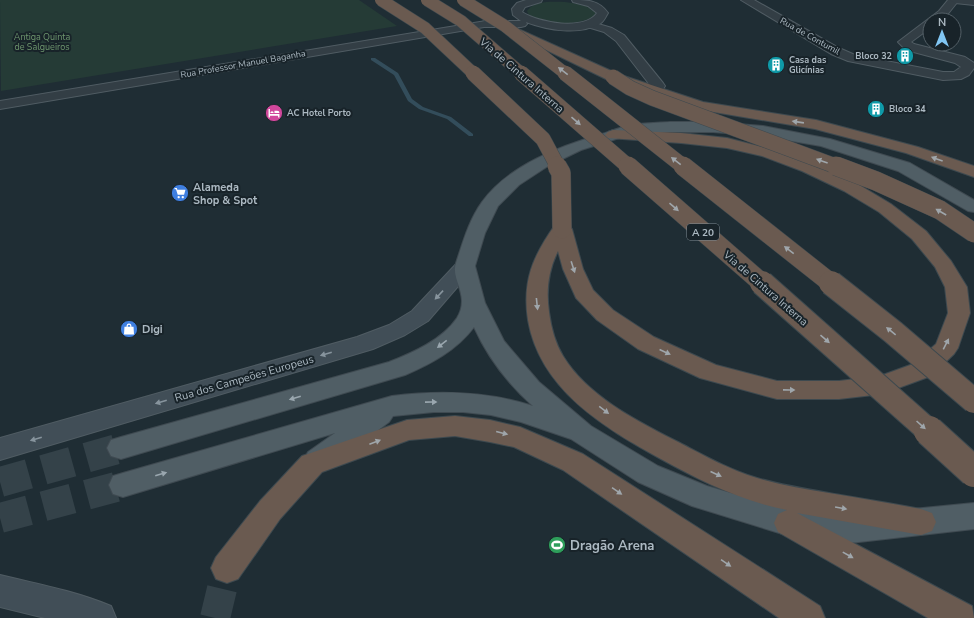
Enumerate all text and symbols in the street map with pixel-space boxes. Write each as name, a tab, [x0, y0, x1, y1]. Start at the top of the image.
north arrow	[922, 12, 962, 52]
street label: Rua de Contumil	[778, 15, 843, 58]
text: N	[938, 15, 946, 30]
park label: Antiga Quinta de Salgueiros	[14, 31, 70, 53]
street label: Via de Cintura Interna	[475, 34, 567, 116]
building icon: Bloco 32	[895, 46, 915, 66]
street label: Rua Professor Manuel Baganha	[179, 47, 307, 81]
place label: Bloco 32	[855, 50, 892, 62]
place label: Casa das Glicínias	[789, 54, 827, 76]
building icon: Casa das Glicínias	[766, 55, 786, 75]
one-way arrow	[557, 67, 568, 76]
building icon: Bloco 34	[866, 99, 886, 119]
hotel icon: AC Hotel Porto	[264, 103, 284, 123]
place label: Bloco 34	[889, 103, 926, 115]
place label: AC Hotel Porto	[287, 107, 351, 119]
one-way arrow	[571, 117, 581, 126]
one-way arrow	[792, 119, 804, 125]
one-way arrow	[670, 156, 681, 165]
one-way arrow	[931, 156, 943, 162]
one-way arrow	[815, 157, 827, 163]
place label: Alameda Shop & Spot	[193, 180, 258, 208]
supermarket icon: Alameda Shop & Spot	[170, 183, 190, 203]
one-way arrow	[669, 202, 679, 212]
one-way arrow	[935, 208, 947, 215]
road number: A 20	[687, 224, 719, 240]
one-way arrow	[783, 246, 794, 254]
street label: Via de Cintura Interna	[719, 247, 811, 329]
one-way arrow	[570, 261, 576, 273]
one-way arrow	[434, 290, 444, 300]
one-way arrow	[534, 298, 541, 310]
shop icon: Digi	[119, 319, 139, 339]
place label: Digi	[142, 322, 163, 337]
one-way arrow	[885, 326, 896, 335]
one-way arrow	[819, 334, 830, 343]
one-way arrow	[943, 338, 950, 350]
one-way arrow	[436, 340, 447, 348]
one-way arrow	[660, 349, 671, 355]
street label: Rua dos Campeões Europeus	[173, 351, 315, 406]
one-way arrow	[320, 351, 332, 357]
one-way arrow	[783, 387, 796, 393]
one-way arrow	[288, 395, 300, 401]
one-way arrow	[425, 399, 437, 406]
one-way arrow	[155, 400, 167, 406]
one-way arrow	[598, 405, 609, 414]
one-way arrow	[916, 421, 927, 430]
one-way arrow	[496, 431, 508, 437]
one-way arrow	[30, 436, 42, 442]
one-way arrow	[370, 439, 382, 445]
one-way arrow	[155, 471, 167, 477]
one-way arrow	[711, 471, 722, 477]
one-way arrow	[611, 488, 623, 495]
one-way arrow	[835, 505, 847, 511]
sports icon: Dragão Arena	[547, 535, 567, 555]
place label: Dragão Arena	[570, 537, 654, 555]
one-way arrow	[842, 552, 854, 558]
one-way arrow	[720, 560, 731, 567]

